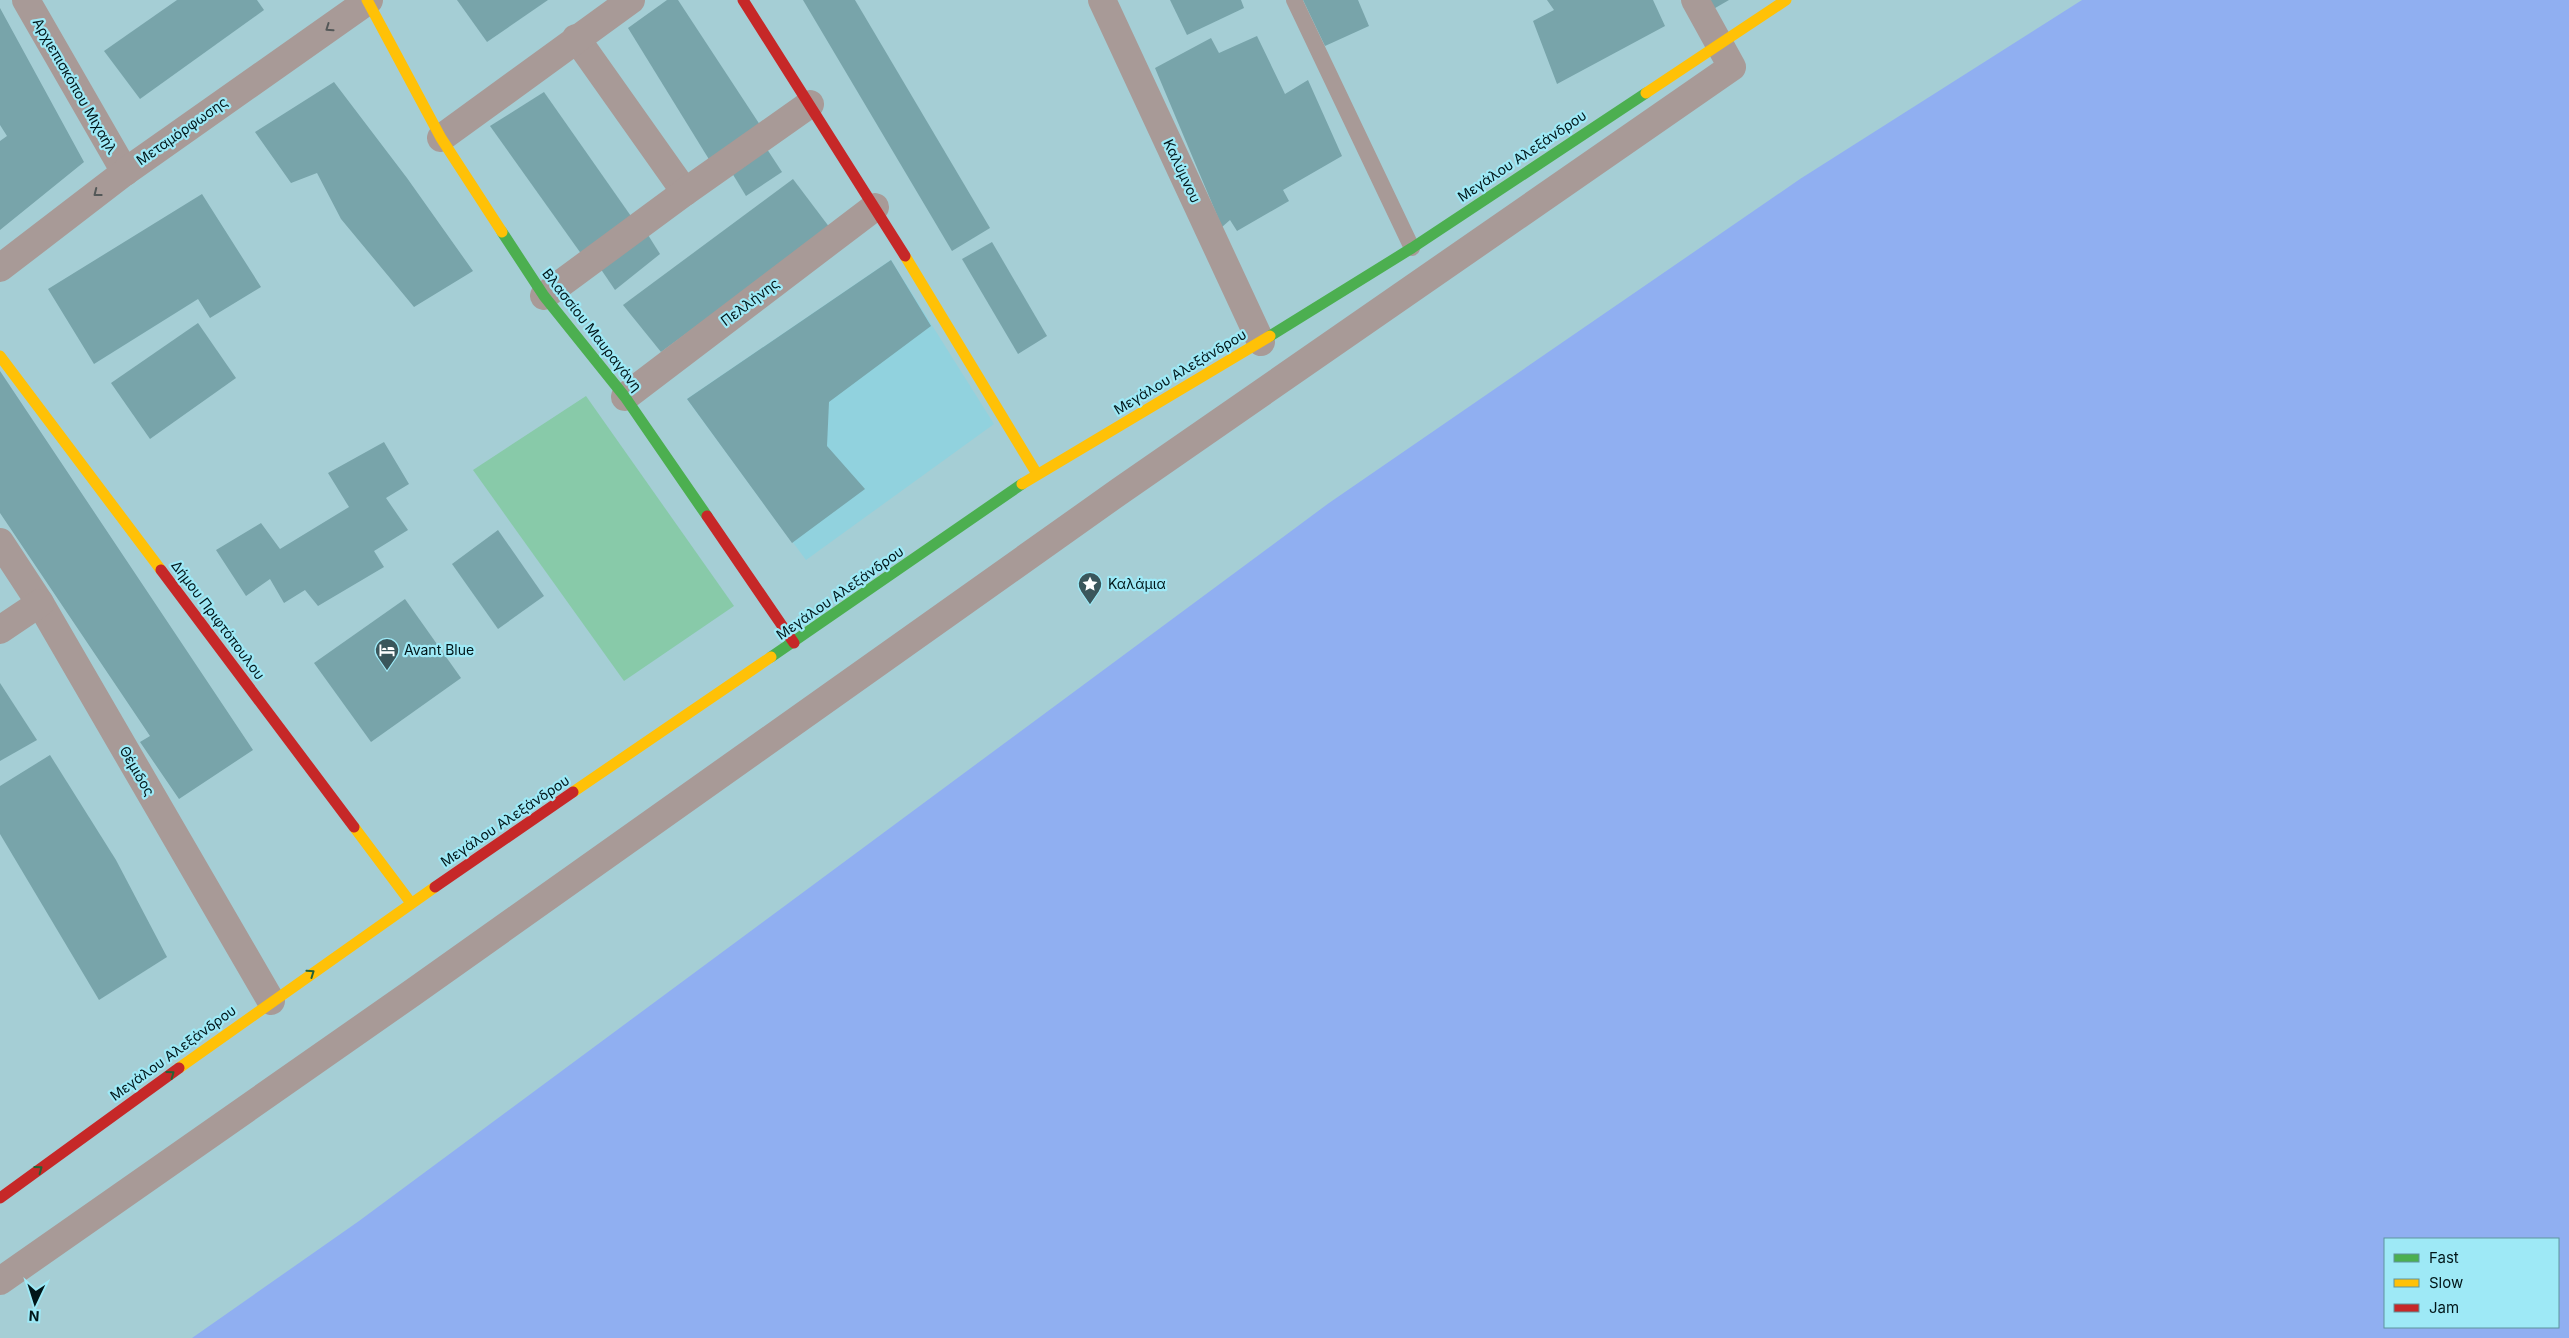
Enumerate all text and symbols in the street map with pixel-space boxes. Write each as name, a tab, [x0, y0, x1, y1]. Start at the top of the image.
street label: Αρχιεπισκόπου Μιχαήλ	[30, 15, 121, 157]
one-way arrow	[325, 22, 335, 31]
street label: Μεταμόρφωσης	[133, 93, 231, 168]
street label: Μεγάλου Αλεξάνδρου	[1454, 106, 1589, 205]
street label: Καλύμνου	[1160, 136, 1205, 205]
one-way arrow	[94, 188, 103, 196]
street label: Βλασσίου Μαυραγάνη	[539, 265, 646, 394]
street label: Πελλήνης	[717, 274, 782, 329]
street label: Μεγάλου Αλεξάνδρου	[1110, 325, 1249, 418]
street label: Μεγάλου Αλεξάνδρου	[773, 542, 907, 643]
street label: Δήμου Πριφτόπουλου	[168, 557, 269, 683]
place icon: Καλάμια	[1077, 571, 1103, 605]
place label: Καλάμια	[1108, 575, 1166, 592]
hotel icon: Avant Blue	[374, 637, 400, 671]
place label: Avant Blue	[404, 641, 474, 658]
street label: Θέμιδος	[116, 743, 159, 799]
street label: Μεγάλου Αλεξάνδρου	[437, 771, 572, 870]
one-way arrow	[305, 970, 315, 979]
street label: Μεγάλου Αλεξάνδρου	[106, 1001, 239, 1104]
one-way arrow	[165, 1071, 175, 1080]
one-way arrow	[34, 1166, 43, 1175]
legend	[2384, 1238, 2559, 1328]
text: Fast	[2429, 1248, 2459, 1267]
text: Slow	[2429, 1273, 2463, 1292]
north arrow	[10, 1278, 60, 1328]
text: Jam	[2429, 1298, 2459, 1317]
text: N	[28, 1308, 40, 1325]

